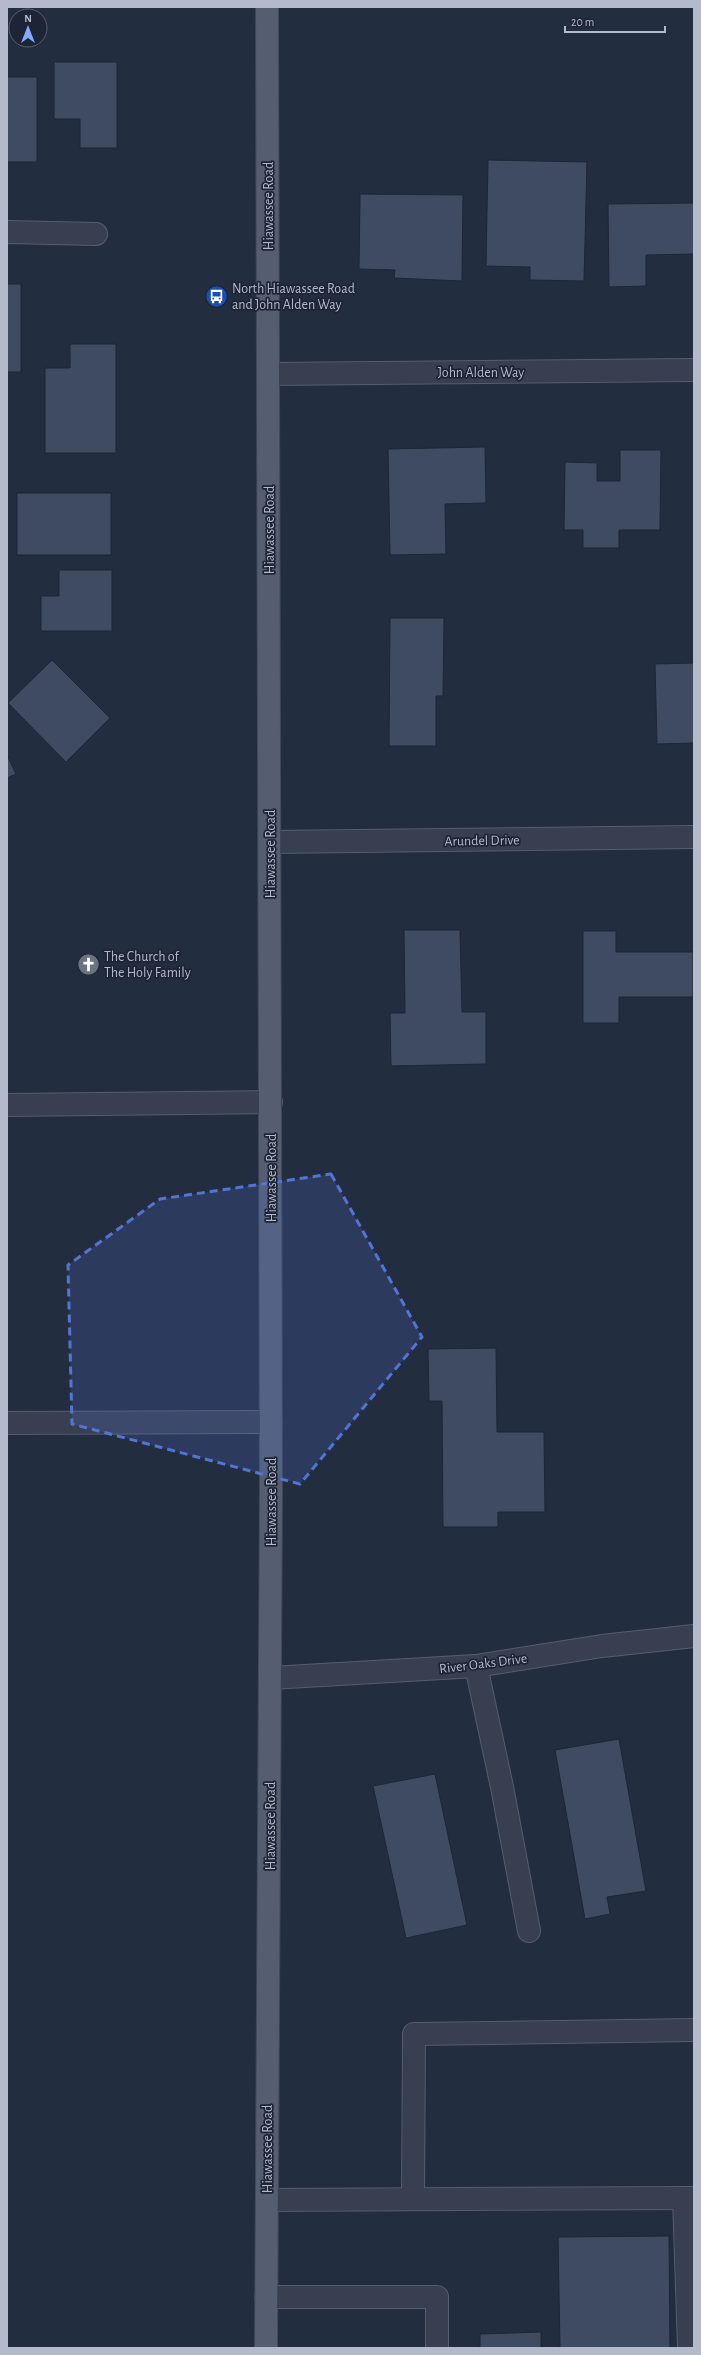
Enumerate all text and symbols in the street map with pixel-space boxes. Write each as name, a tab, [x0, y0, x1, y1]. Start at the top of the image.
north arrow	[8, 8, 48, 48]
scale bar	[565, 8, 665, 34]
text: N	[24, 13, 32, 24]
text: 20 m	[571, 16, 594, 28]
street label: Hiawassee Road	[262, 162, 276, 250]
place label: North Hiawassee Road and John Alden Way	[232, 282, 355, 312]
bus stop icon: North Hiawassee Road and John Alden Way	[204, 283, 230, 309]
street label: John Alden Way	[438, 366, 524, 380]
street label: Hiawassee Road	[263, 486, 277, 574]
street label: Hiawassee Road	[264, 810, 278, 898]
street label: Arundel Drive	[444, 833, 520, 849]
place label: The Church of The Holy Family	[104, 950, 191, 980]
church icon: The Church of The Holy Family	[75, 951, 101, 977]
street label: Hiawassee Road	[265, 1134, 279, 1222]
street label: Hiawassee Road	[265, 1458, 279, 1546]
street label: River Oaks Drive	[438, 1652, 528, 1676]
street label: Hiawassee Road	[264, 1782, 278, 1870]
street label: Hiawassee Road	[261, 2105, 275, 2193]

